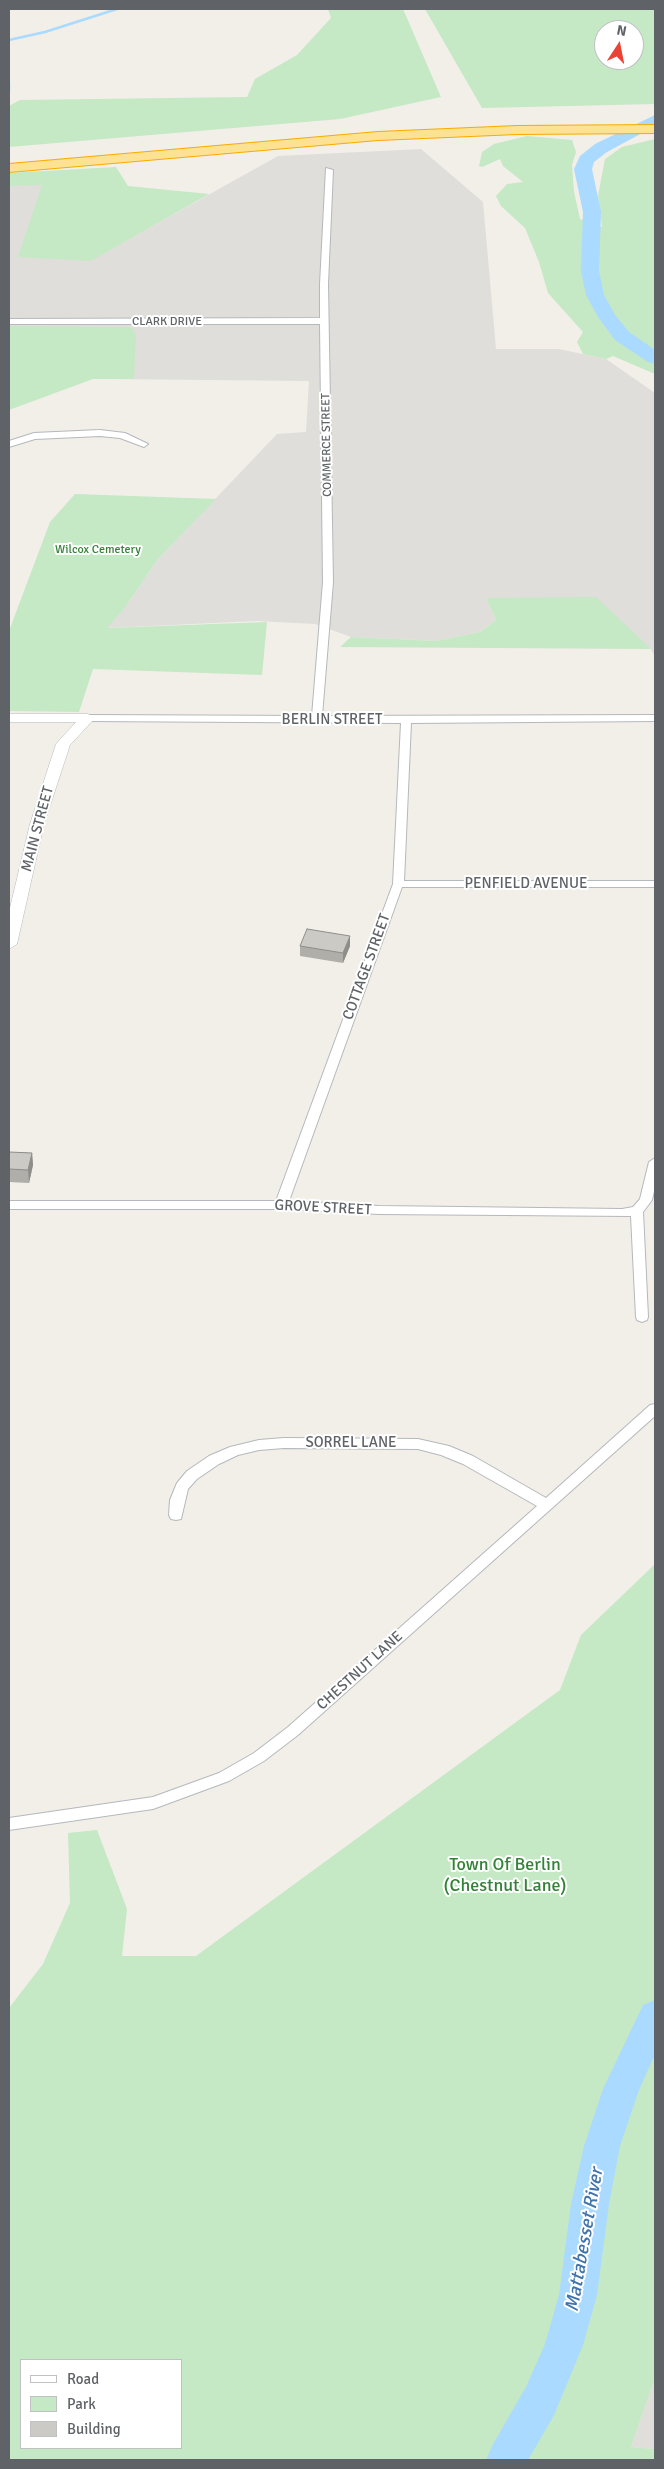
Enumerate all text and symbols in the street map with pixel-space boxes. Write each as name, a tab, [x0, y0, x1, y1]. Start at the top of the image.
north arrow	[594, 20, 644, 70]
text: N	[615, 21, 628, 40]
street label: CLARK DRIVE	[132, 315, 202, 329]
street label: COMMERCE STREET	[319, 393, 335, 497]
park label: Wilcox Cemetery	[55, 543, 141, 557]
street label: BERLIN STREET	[282, 711, 382, 729]
street label: MAIN STREET	[18, 784, 58, 874]
street label: PENFIELD AVENUE	[465, 875, 587, 893]
street label: COTTAGE STREET	[339, 911, 395, 1023]
street label: GROVE STREET	[274, 1196, 372, 1220]
street label: SORREL LANE	[305, 1434, 397, 1452]
street label: CHESTNUT LANE	[313, 1628, 407, 1714]
park label: Town Of Berlin (Chestnut Lane)	[444, 1854, 566, 1896]
water label: Mattabesset River	[561, 2166, 609, 2314]
legend	[20, 2359, 182, 2449]
text: Road	[67, 2370, 99, 2388]
text: Park	[67, 2395, 96, 2413]
text: Building	[67, 2420, 121, 2438]

